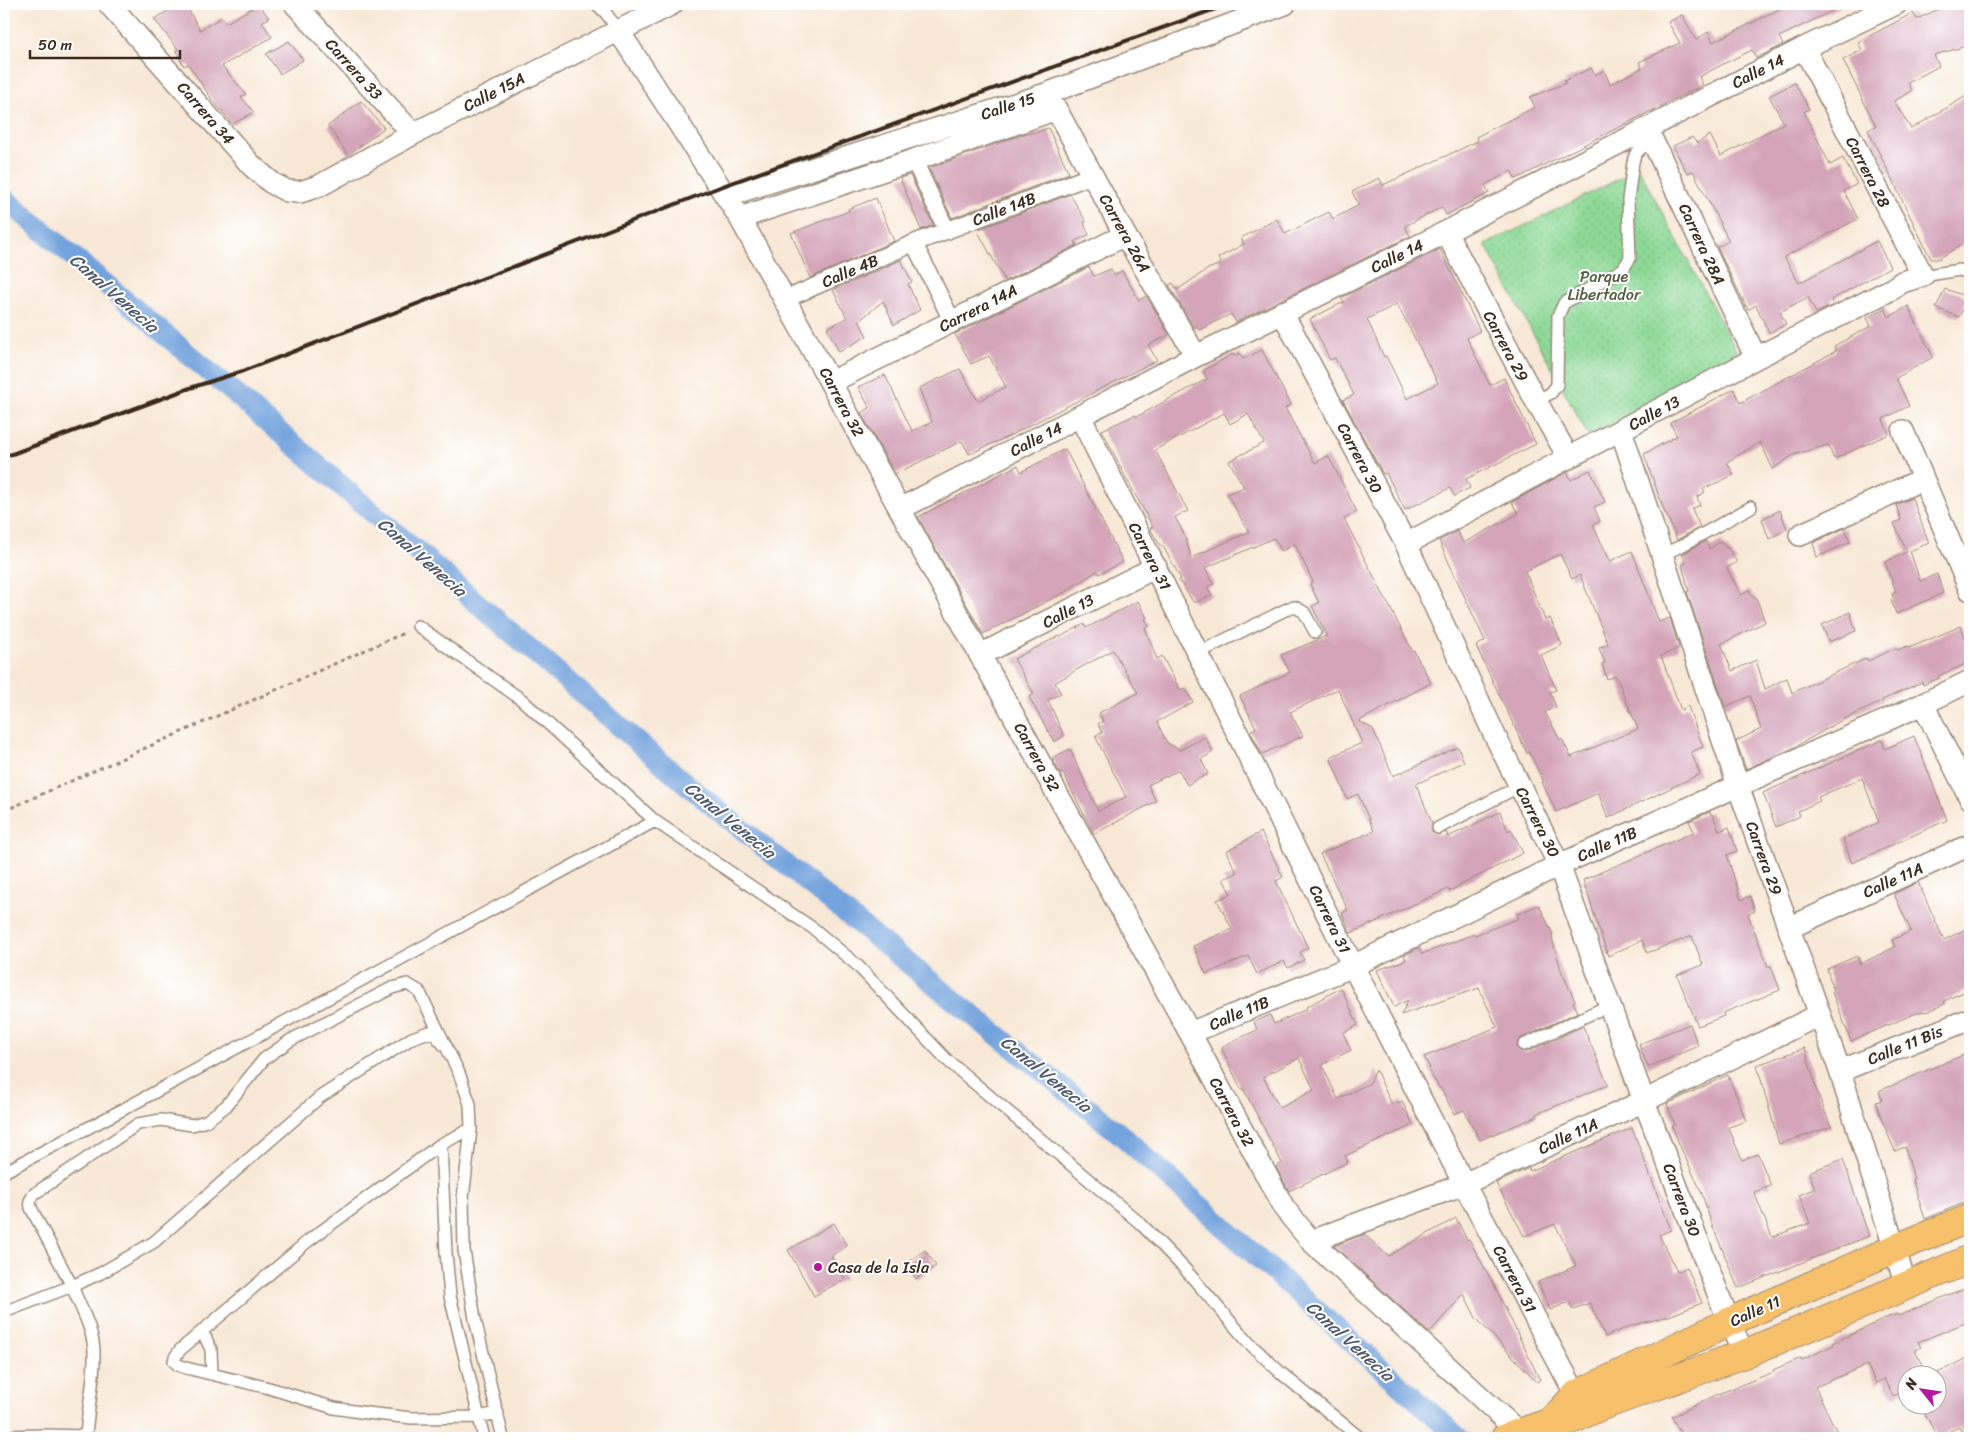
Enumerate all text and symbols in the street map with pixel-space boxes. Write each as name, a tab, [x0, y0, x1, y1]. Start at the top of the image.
scale bar	[30, 28, 180, 60]
street label: Carrera 33	[318, 31, 390, 107]
text: 50 m	[38, 32, 73, 58]
street label: Calle 14	[1726, 45, 1790, 97]
street label: Calle 15A	[458, 64, 530, 120]
street label: Carrera 34	[170, 74, 242, 152]
street label: Calle 15	[977, 83, 1039, 128]
street label: Carrera 28	[1838, 131, 1899, 213]
street label: Calle 14B	[968, 184, 1040, 234]
street label: Carrera 26A	[1091, 188, 1159, 278]
street label: Carrera 28A	[1670, 198, 1734, 290]
street label: Calle 14	[1365, 231, 1429, 281]
water label: Canal Venecia	[62, 245, 168, 343]
street label: Calle 4B	[817, 246, 883, 296]
park label: Parque Libertador	[1568, 262, 1642, 309]
street label: Carrera 14A	[933, 276, 1023, 340]
street label: Carrera 29	[1475, 305, 1537, 387]
street label: Carrera 32	[811, 362, 873, 442]
street label: Calle 13	[1623, 387, 1685, 439]
street label: Calle 14	[1004, 413, 1068, 465]
street label: Carrera 30	[1329, 417, 1391, 499]
water label: Canal Venecia	[370, 509, 476, 607]
street label: Carrera 31	[1120, 517, 1180, 596]
street label: Calle 13	[1037, 585, 1099, 636]
street label: Carrera 32	[1006, 717, 1068, 797]
water label: Canal Venecia	[677, 773, 784, 868]
street label: Carrera 30	[1508, 781, 1568, 863]
street label: Carrera 29	[1737, 817, 1791, 899]
street label: Calle 11B	[1572, 818, 1642, 870]
street label: Calle 11A	[1858, 854, 1928, 906]
street label: Carrera 31	[1301, 879, 1359, 959]
street label: Calle 11B	[1204, 987, 1274, 1039]
street label: Calle 11 Bis	[1863, 1016, 1948, 1073]
water label: Canal Venecia	[993, 1027, 1100, 1122]
street label: Carrera 32	[1201, 1072, 1263, 1152]
street label: Calle 11A	[1533, 1109, 1603, 1163]
street label: Carrera 30	[1655, 1159, 1709, 1241]
street label: Carrera 31	[1485, 1240, 1545, 1318]
place label: Casa de la Isla	[828, 1253, 930, 1282]
marker: Casa de la Isla	[812, 1261, 824, 1273]
street label: Calle 11	[1725, 1287, 1785, 1335]
water label: Canal Venecia	[1298, 1292, 1403, 1391]
north arrow	[1896, 1364, 1946, 1414]
text: N	[1897, 1373, 1925, 1395]

